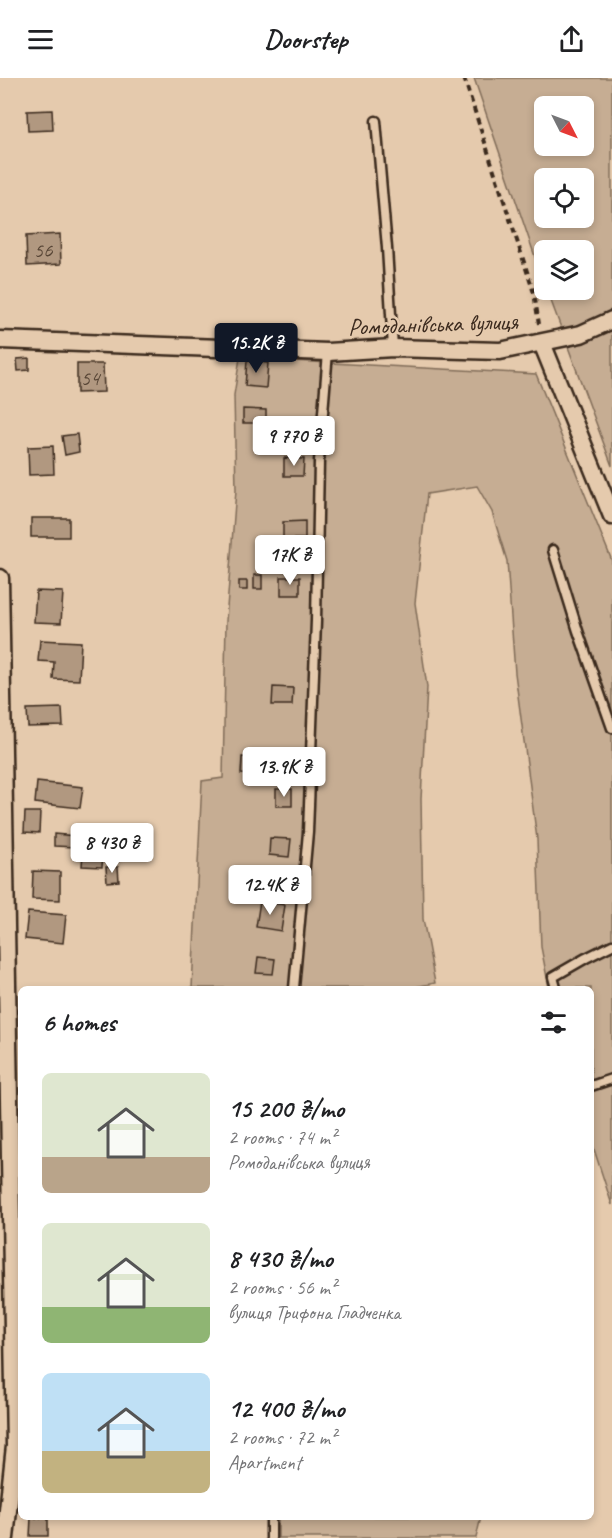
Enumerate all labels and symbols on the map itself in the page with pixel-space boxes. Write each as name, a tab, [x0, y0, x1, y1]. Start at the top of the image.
north arrow	[534, 96, 594, 156]
house number: 56	[34, 237, 53, 263]
street label: Ромоданівська вулиця	[347, 306, 520, 342]
pin: 15.2K ₴	[201, 323, 311, 374]
house number: 54	[81, 365, 102, 391]
pin: 9 770 ₴	[239, 416, 349, 467]
pin: 17K ₴	[248, 535, 332, 586]
pin: 13.9K ₴	[229, 747, 339, 798]
pin: 8 430 ₴	[57, 823, 167, 874]
pin: 12.4K ₴	[215, 865, 325, 916]

